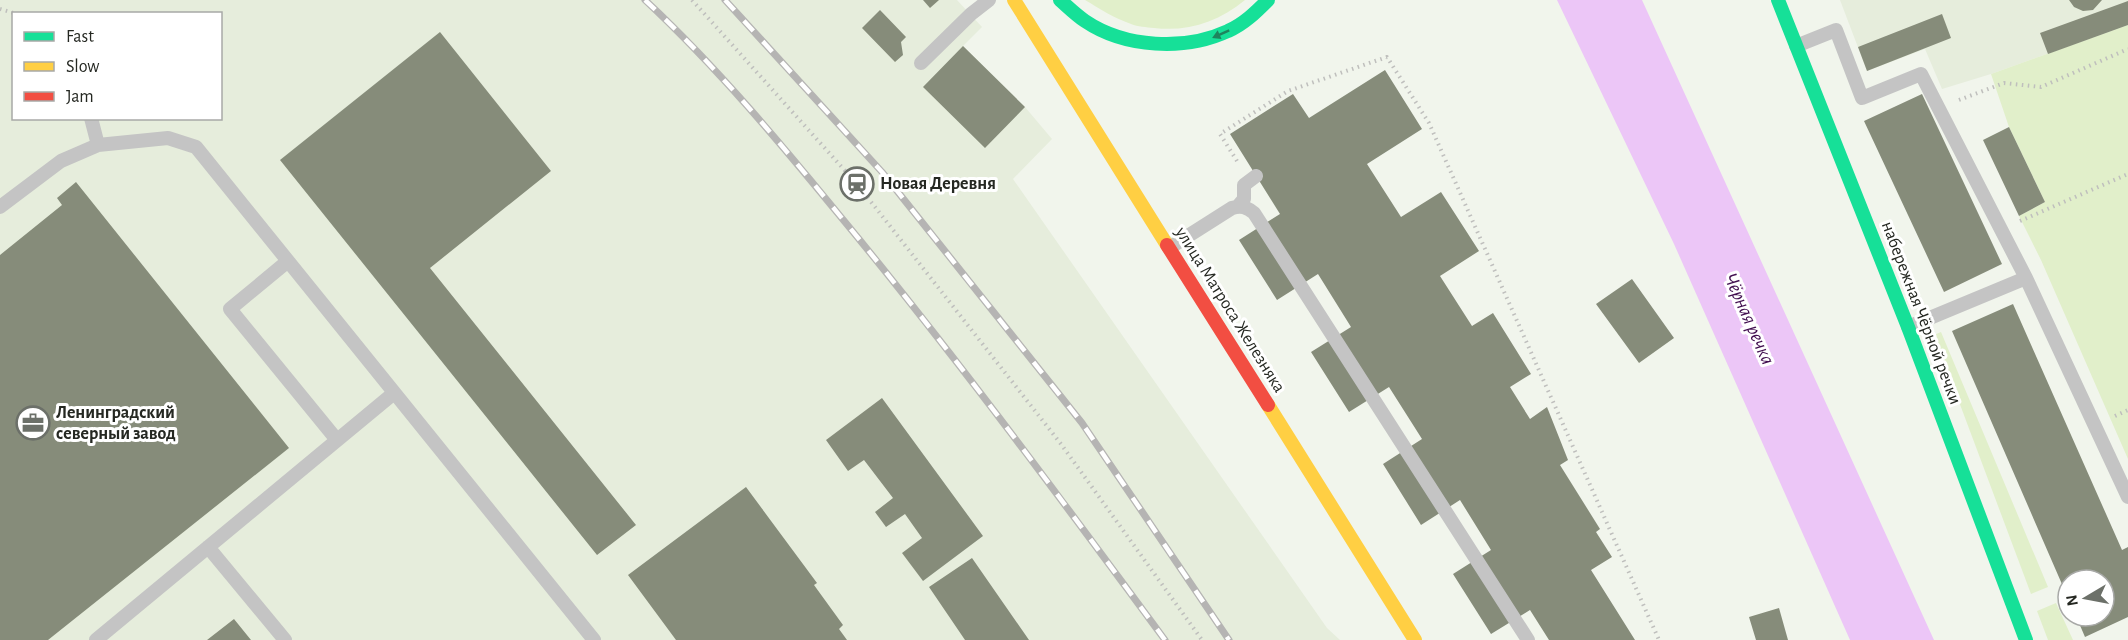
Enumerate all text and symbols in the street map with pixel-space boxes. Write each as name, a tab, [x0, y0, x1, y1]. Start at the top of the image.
legend	[12, 12, 222, 120]
text: Fast	[66, 28, 94, 46]
one-way arrow	[1211, 29, 1229, 39]
text: Slow	[66, 58, 99, 76]
text: Jam	[66, 88, 94, 106]
station icon: Новая Деревня	[839, 166, 875, 202]
place label: Новая Деревня	[880, 175, 996, 193]
street label: набережная Чёрной речки	[1878, 219, 1965, 407]
street label: улица Матроса Железняка	[1171, 223, 1288, 396]
water label: Чёрная речка	[1720, 270, 1778, 368]
place label: Ленинградский северный завод	[56, 404, 176, 443]
office icon: Ленинградский северный завод	[15, 405, 51, 441]
north arrow	[2056, 568, 2116, 628]
text: N	[2063, 594, 2081, 607]

